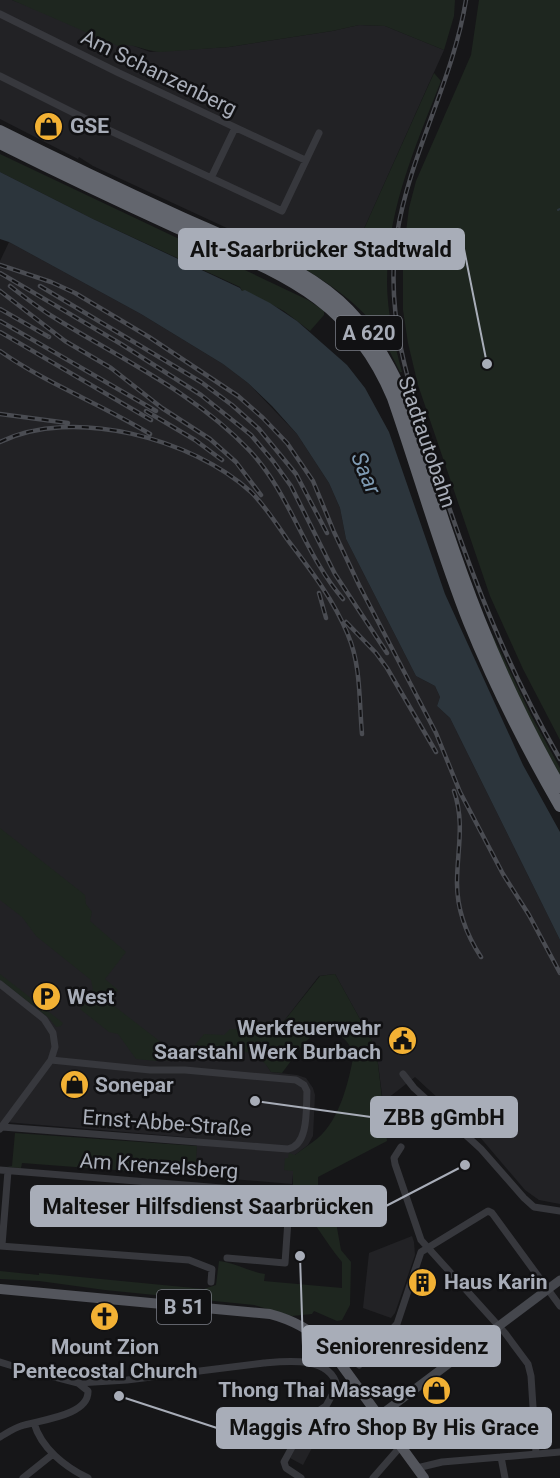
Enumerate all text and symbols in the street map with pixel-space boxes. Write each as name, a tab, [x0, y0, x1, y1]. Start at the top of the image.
street label: Am Schanzenberg	[77, 25, 241, 121]
shop icon: GSE	[33, 110, 65, 142]
place label: GSE	[70, 114, 109, 138]
callout: Alt-Saarbrücker Stadtwald	[179, 229, 464, 269]
text: Alt-Saarbrücker Stadtwald	[190, 237, 452, 262]
road number: A 620	[336, 316, 402, 350]
street label: Stadtautobahn	[393, 373, 461, 511]
water label: Saar	[346, 448, 386, 498]
parking icon: West	[30, 981, 62, 1013]
place label: West	[67, 985, 114, 1009]
place label: Werkfeuerwehr Saarstahl Werk Burbach	[154, 1016, 381, 1064]
public building icon: Werkfeuerwehr Saarstahl Werk Burbach	[386, 1024, 418, 1056]
shop icon: Sonepar	[58, 1069, 90, 1101]
place label: Sonepar	[95, 1073, 174, 1097]
callout: ZBB gGmbH	[371, 1097, 517, 1137]
street label: Ernst-Abbe-Straße	[82, 1105, 252, 1141]
text: ZBB gGmbH	[383, 1105, 505, 1130]
street label: Am Krenzelsberg	[79, 1148, 239, 1184]
callout: Malteser Hilfsdienst Saarbrücken	[31, 1186, 386, 1226]
text: Malteser Hilfsdienst Saarbrücken	[43, 1194, 374, 1219]
building icon: Haus Karin	[407, 1266, 439, 1298]
place label: Haus Karin	[444, 1270, 547, 1294]
road number: B 51	[157, 1290, 211, 1324]
church icon: Mount Zion Pentecostal Church	[89, 1300, 121, 1332]
callout: Seniorenresidenz	[303, 1326, 500, 1366]
text: Seniorenresidenz	[316, 1334, 488, 1359]
place label: Mount Zion Pentecostal Church	[12, 1335, 198, 1383]
shop icon: Thong Thai Massage	[421, 1374, 453, 1406]
place label: Thong Thai Massage	[218, 1378, 416, 1402]
callout: Maggis Afro Shop By His Grace	[217, 1408, 551, 1448]
text: Maggis Afro Shop By His Grace	[229, 1415, 539, 1440]

